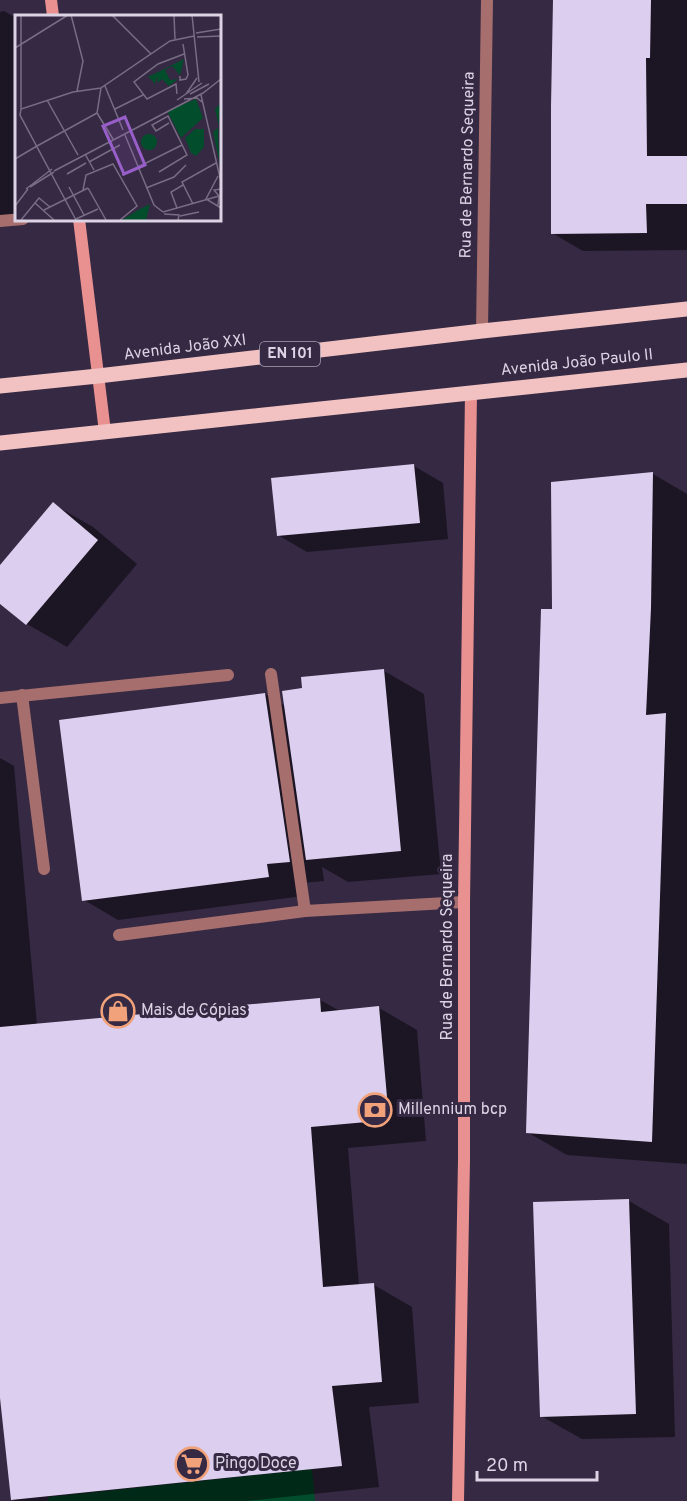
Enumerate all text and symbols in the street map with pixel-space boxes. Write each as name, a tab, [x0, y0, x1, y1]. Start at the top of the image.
inset map	[15, 15, 220, 220]
street label: Rua de Bernardo Sequeira	[456, 71, 480, 259]
street label: Avenida João XXI	[122, 331, 248, 365]
road number: EN 101	[260, 342, 320, 366]
street label: Avenida João Paulo II	[500, 345, 654, 381]
street label: Rua de Bernardo Sequeira	[438, 854, 458, 1040]
shop icon: Mais de Cópias	[100, 993, 136, 1029]
place label: Mais de Cópias	[141, 1001, 247, 1021]
bank icon: Millennium bcp	[357, 1092, 393, 1128]
place label: Millennium bcp	[398, 1100, 507, 1120]
scale bar	[477, 1444, 597, 1482]
supermarket icon: Pingo Doce	[174, 1446, 210, 1482]
place label: Pingo Doce	[215, 1454, 297, 1474]
text: 20 m	[486, 1455, 528, 1478]

